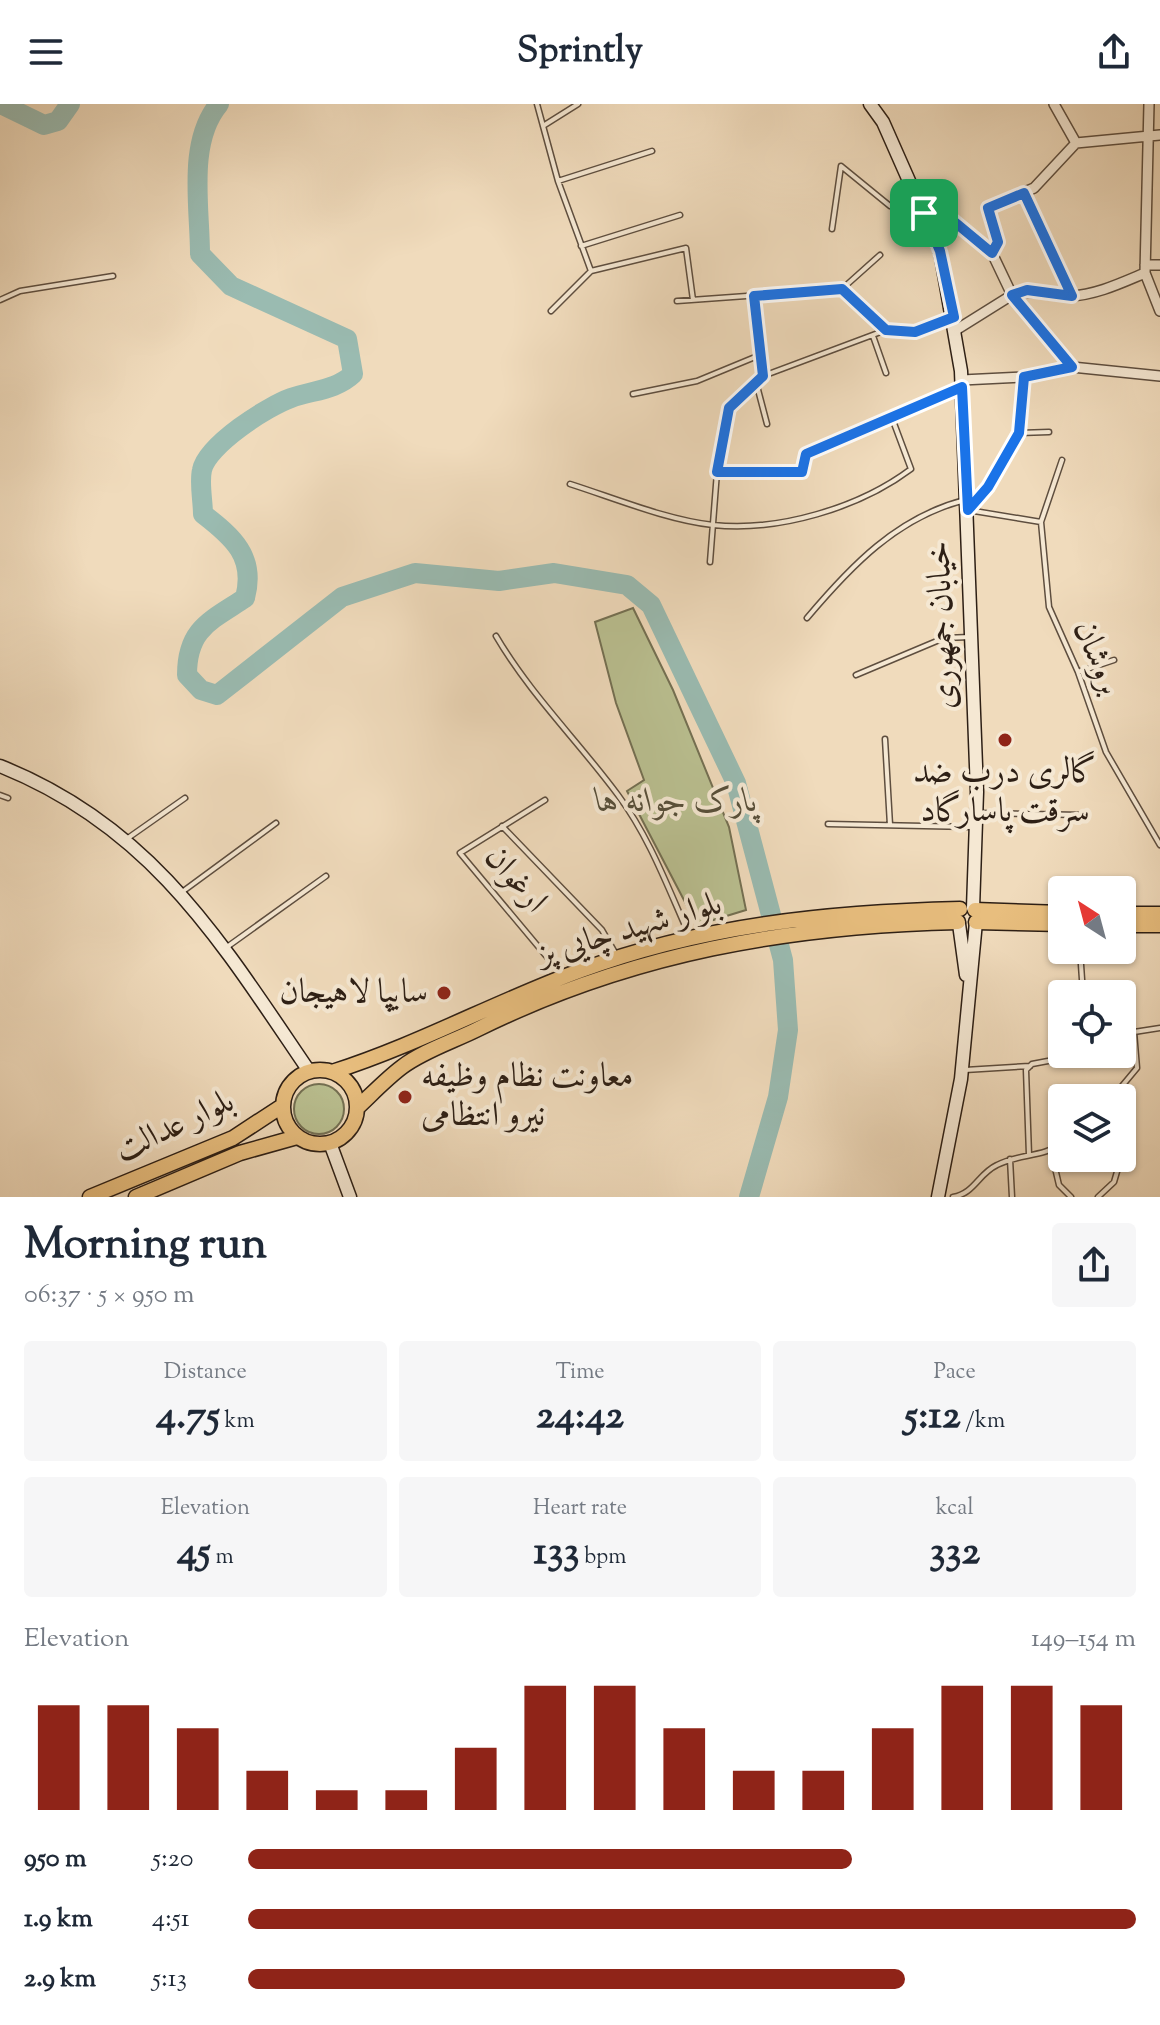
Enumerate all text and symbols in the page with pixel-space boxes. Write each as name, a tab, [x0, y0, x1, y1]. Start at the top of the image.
text: Sprintly	[517, 26, 643, 78]
icon: menu	[24, 30, 68, 74]
icon: share	[1092, 30, 1136, 74]
pin	[890, 179, 958, 247]
icon: arrive	[902, 191, 946, 235]
street label: خیابان جمهوری	[916, 540, 970, 710]
street label: بروشان	[1059, 613, 1133, 703]
marker: گالری درب ضد سرقت پاسارگاد	[996, 731, 1014, 749]
place label: گالری درب ضد سرقت پاسارگاد	[913, 749, 1097, 837]
park label: پارک جوانه ها	[593, 778, 761, 827]
street label: ارغوان	[472, 835, 558, 925]
north arrow	[1048, 876, 1136, 964]
map controls	[1048, 876, 1136, 1172]
street label: بلوار شهید چایی پز	[529, 880, 728, 981]
place label: سایپا لاهیجان	[279, 969, 428, 1018]
button: locate	[1048, 980, 1136, 1068]
marker: سایپا لاهیجان	[435, 984, 453, 1002]
place label: معاونت نظام وظیفه نیرو انتظامی	[421, 1053, 633, 1141]
street label: بلوار عدالت	[107, 1078, 243, 1176]
button: layers	[1048, 1084, 1136, 1172]
marker: معاونت نظام وظیفه نیرو انتظامی	[396, 1088, 414, 1106]
text: Morning run	[24, 1215, 267, 1278]
button: share	[1052, 1223, 1136, 1307]
text: 06:37 · 5 × 950 m	[24, 1277, 195, 1314]
text: Distance	[164, 1357, 247, 1389]
text: Time	[556, 1357, 604, 1389]
text: Pace	[934, 1357, 976, 1389]
text: 4.75	[156, 1389, 220, 1446]
text: 24:42	[536, 1389, 624, 1446]
text: 5:12	[904, 1389, 961, 1446]
text: km	[220, 1406, 255, 1438]
text: /km	[961, 1406, 1005, 1438]
text: Elevation	[161, 1493, 250, 1525]
text: Heart rate	[533, 1493, 627, 1525]
text: kcal	[936, 1493, 974, 1525]
text: 45	[177, 1525, 211, 1582]
text: 133	[534, 1525, 580, 1582]
text: 332	[929, 1525, 980, 1582]
text: m	[211, 1542, 234, 1574]
text: bpm	[580, 1542, 626, 1574]
text: Elevation	[24, 1621, 129, 1658]
text: 149–154 m	[1031, 1621, 1136, 1658]
text: 950 m	[24, 1841, 87, 1878]
text: 5:20	[152, 1841, 194, 1878]
text: 1.9 km	[24, 1901, 93, 1938]
text: 4:51	[152, 1901, 190, 1938]
text: 2.9 km	[24, 1961, 96, 1998]
text: 5:13	[152, 1961, 187, 1998]

